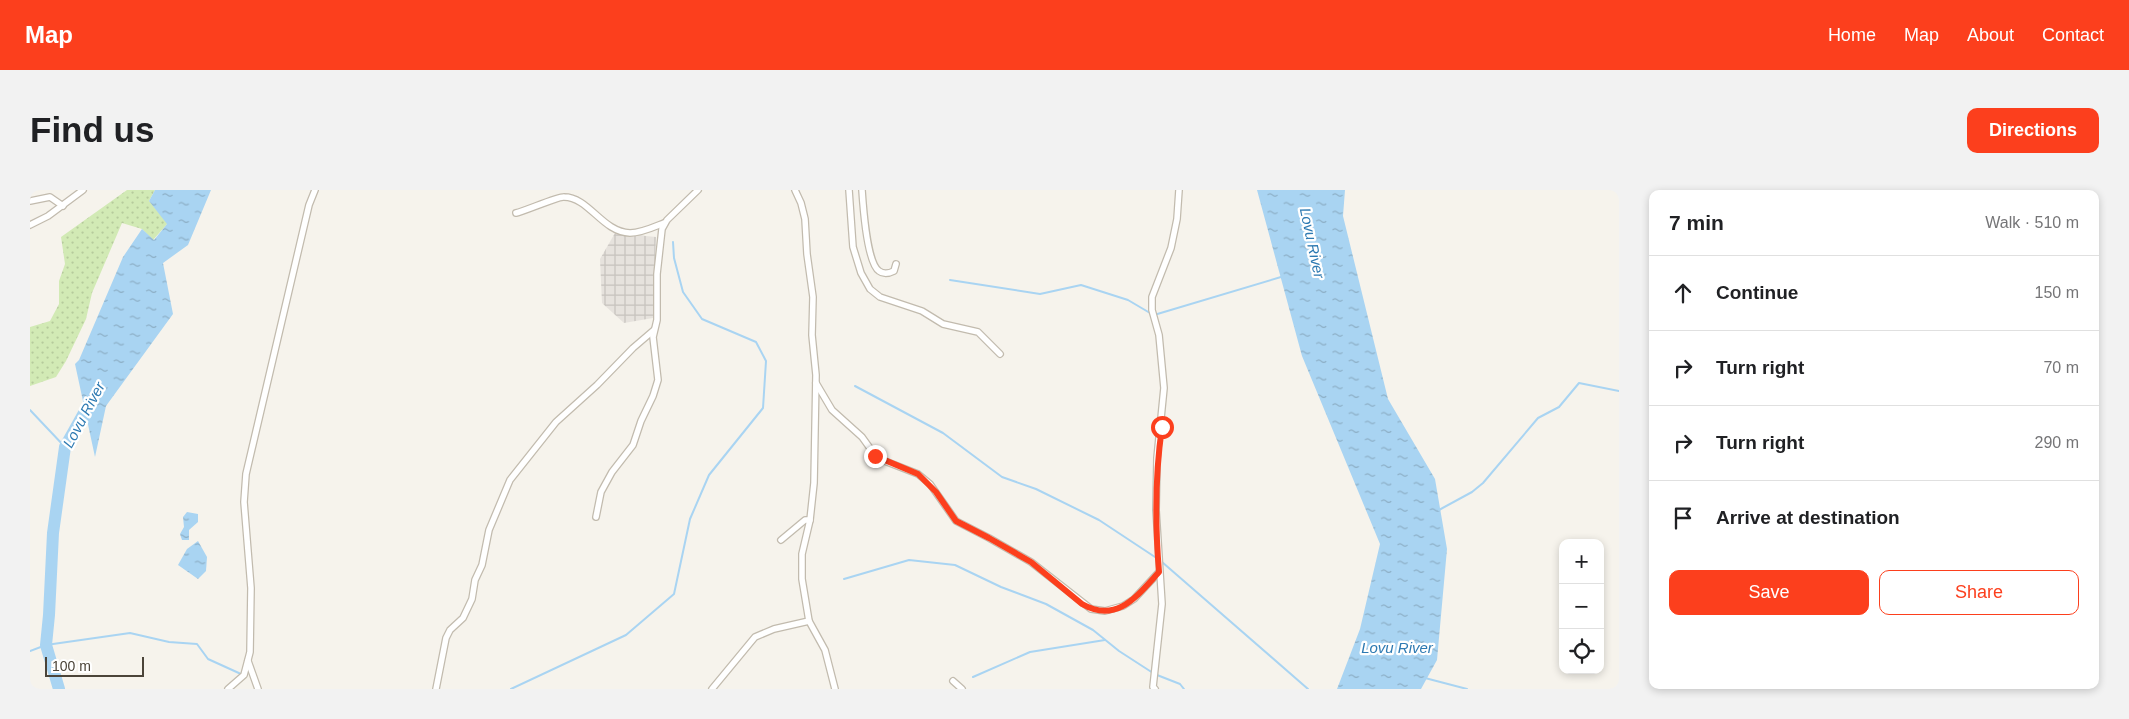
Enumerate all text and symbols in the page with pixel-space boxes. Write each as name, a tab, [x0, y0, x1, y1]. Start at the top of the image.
text: Map	[25, 21, 73, 48]
text: Home	[1828, 25, 1876, 45]
text: Map	[1904, 25, 1939, 45]
text: About	[1967, 25, 2014, 45]
text: Contact	[2042, 25, 2104, 45]
button: Directions	[1967, 108, 2099, 153]
text: Find us	[30, 110, 154, 149]
water label: Lovu River	[1297, 206, 1328, 281]
text: 7 min	[1669, 211, 1724, 234]
text: Walk · 510 m	[1985, 214, 2079, 231]
icon: ahead	[1669, 279, 1697, 307]
text: Continue	[1716, 282, 1798, 303]
text: 150 m	[2035, 284, 2079, 301]
icon: right	[1669, 354, 1697, 382]
text: Turn right	[1716, 357, 1804, 378]
text: 70 m	[2043, 359, 2079, 376]
water label: Lovu River	[59, 378, 108, 450]
route start	[1151, 416, 1174, 439]
icon: right	[1669, 429, 1697, 457]
text: Turn right	[1716, 432, 1804, 453]
text: 290 m	[2035, 434, 2079, 451]
route end	[864, 445, 887, 468]
icon: arrive	[1669, 504, 1697, 532]
text: Arrive at destination	[1716, 507, 1900, 528]
map controls	[1559, 539, 1604, 674]
button: +	[1559, 539, 1604, 584]
button: Save	[1669, 570, 1869, 615]
button: Share	[1879, 570, 2079, 615]
button: −	[1559, 584, 1604, 629]
button: locate	[1559, 629, 1604, 674]
water label: Lovu River	[1361, 639, 1434, 656]
scale bar	[45, 654, 144, 677]
text: 100 m	[52, 658, 91, 674]

